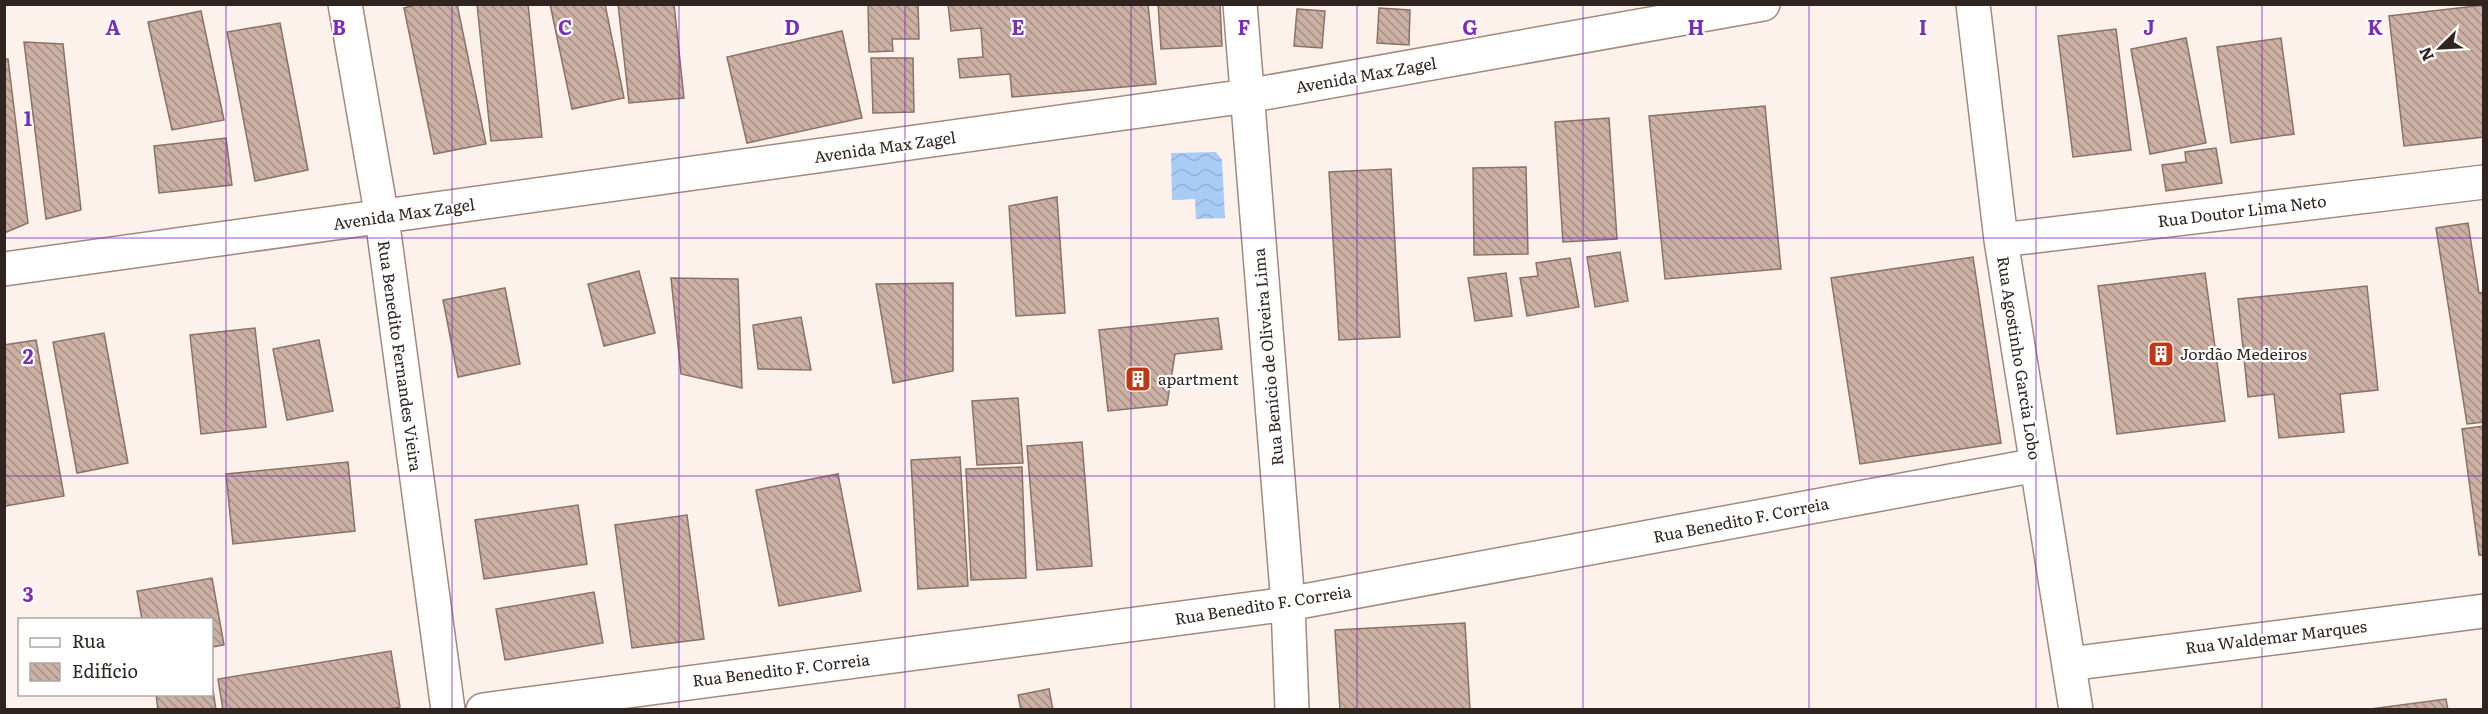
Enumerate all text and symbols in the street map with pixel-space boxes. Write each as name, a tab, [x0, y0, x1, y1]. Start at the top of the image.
text: A	[105, 11, 121, 41]
text: B	[332, 11, 346, 41]
text: C	[558, 11, 572, 41]
text: D	[784, 11, 800, 41]
text: E	[1011, 11, 1025, 41]
text: F	[1238, 11, 1251, 41]
text: G	[1462, 11, 1478, 41]
text: H	[1688, 11, 1704, 41]
text: I	[1919, 11, 1927, 41]
text: J	[2143, 11, 2155, 41]
text: K	[2367, 11, 2383, 41]
north arrow	[2410, 18, 2470, 78]
text: N	[2412, 43, 2439, 66]
street label: Avenida Max Zagel	[1293, 50, 1438, 98]
text: 1	[24, 102, 32, 132]
street label: Avenida Max Zagel	[812, 124, 957, 168]
street label: Rua Doutor Lima Neto	[2156, 188, 2328, 232]
street label: Avenida Max Zagel	[331, 191, 476, 235]
street label: Rua Benedito Fernandes Vieira	[373, 239, 429, 473]
street label: Rua Benício de Oliveira Lima	[1245, 247, 1288, 467]
street label: Rua Agostinho Garcia Lobo	[1992, 254, 2048, 461]
building icon: Jordão Medeiros	[2146, 339, 2176, 369]
text: 2	[23, 340, 34, 370]
place label: Jordão Medeiros	[2180, 341, 2307, 365]
building icon: apartment	[1123, 364, 1153, 394]
place label: apartment	[1158, 366, 1239, 390]
street label: Rua Benedito F. Correia	[1651, 490, 1831, 548]
text: 3	[22, 578, 34, 608]
street label: Rua Benedito F. Correia	[1173, 578, 1353, 630]
street label: Rua Waldemar Marques	[2184, 613, 2368, 659]
legend	[18, 618, 213, 696]
text: Rua	[72, 627, 106, 654]
street label: Rua Benedito F. Correia	[691, 646, 871, 692]
text: Edifício	[72, 657, 138, 684]

